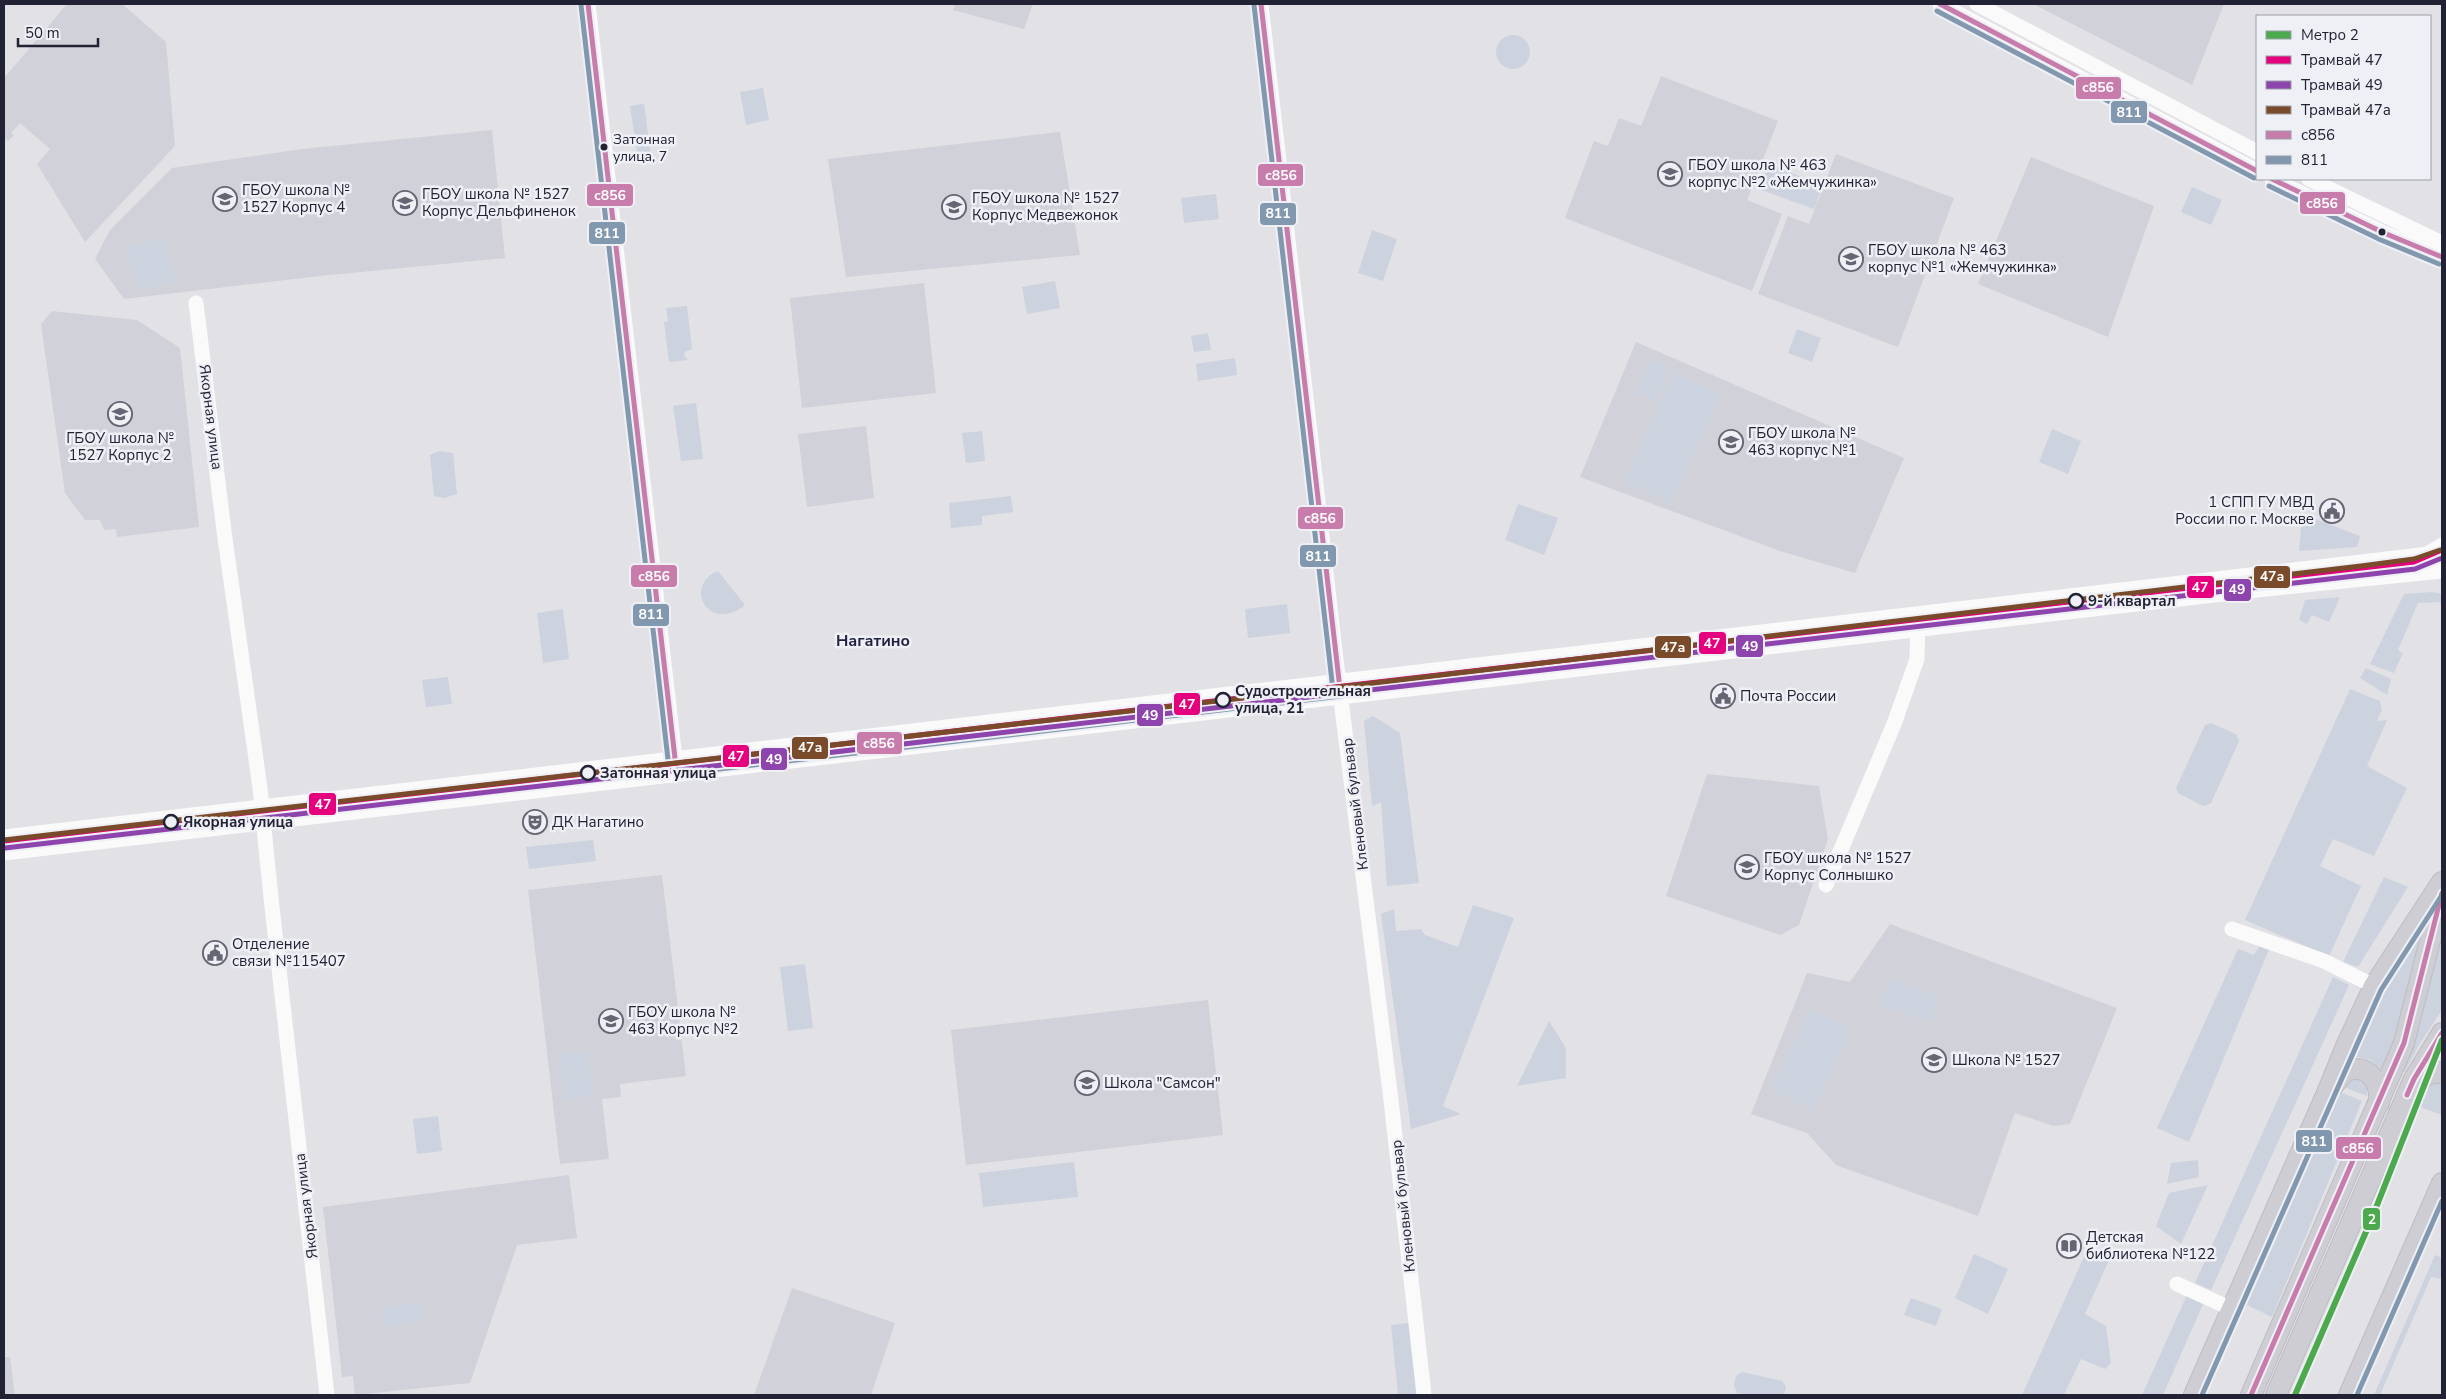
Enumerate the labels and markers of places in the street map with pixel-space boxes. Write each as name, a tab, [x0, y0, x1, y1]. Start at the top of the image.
place label: Затонная улица, 7	[613, 130, 675, 166]
marker: Затонная улица, 7	[599, 142, 609, 152]
place label: ГБОУ школа № 463 корпус №2 «Жемчужинка»	[1688, 155, 1877, 192]
school or university icon: ГБОУ школа № 463 корпус №2 «Жемчужинка»	[1657, 161, 1683, 187]
place label: ГБОУ школа № 1527 Корпус 4	[242, 180, 350, 217]
place label: ГБОУ школа № 1527 Корпус Дельфиненок	[422, 184, 576, 221]
school or university icon: ГБОУ школа № 1527 Корпус 4	[212, 186, 238, 212]
place label: ГБОУ школа № 1527 Корпус Медвежонок	[972, 188, 1120, 225]
school or university icon: ГБОУ школа № 1527 Корпус Дельфиненок	[392, 190, 418, 216]
school or university icon: ГБОУ школа № 1527 Корпус Медвежонок	[941, 194, 967, 220]
unlabelled marker	[2377, 227, 2387, 237]
place label: ГБОУ школа № 463 корпус №1 «Жемчужинка»	[1868, 240, 2057, 277]
school or university icon: ГБОУ школа № 463 корпус №1 «Жемчужинка»	[1838, 246, 1864, 272]
school or university icon: ГБОУ школа № 1527 Корпус 2	[107, 401, 133, 427]
place label: ГБОУ школа № 463 корпус №1	[1748, 423, 1857, 460]
place label: ГБОУ школа № 1527 Корпус 2	[66, 428, 174, 465]
school or university icon: ГБОУ школа № 463 корпус №1	[1718, 429, 1744, 455]
place label: 1 СПП ГУ МВД России по г. Москве	[2175, 492, 2314, 529]
public building icon: 1 СПП ГУ МВД России по г. Москве	[2319, 498, 2345, 524]
place label: 9-й квартал	[2088, 591, 2176, 611]
marker: 9-й квартал	[2068, 593, 2084, 609]
place label: Судостроительная улица, 21	[1235, 681, 1371, 718]
public building icon: Почта России	[1710, 683, 1736, 709]
place label: Почта России	[1740, 686, 1836, 706]
marker: Судостроительная улица, 21	[1215, 692, 1231, 708]
place label: Затонная улица	[600, 763, 716, 783]
marker: Затонная улица	[580, 765, 596, 781]
theatre icon: ДК Нагатино	[522, 809, 548, 835]
place label: Якорная улица	[183, 812, 293, 832]
place label: ДК Нагатино	[552, 812, 644, 832]
marker: Якорная улица	[163, 814, 179, 830]
place label: ГБОУ школа № 1527 Корпус Солнышко	[1764, 848, 1912, 885]
school or university icon: ГБОУ школа № 1527 Корпус Солнышко	[1734, 854, 1760, 880]
place label: Отделение связи №115407	[232, 934, 346, 971]
public building icon: Отделение связи №115407	[202, 940, 228, 966]
place label: ГБОУ школа № 463 Корпус №2	[628, 1002, 738, 1039]
school or university icon: ГБОУ школа № 463 Корпус №2	[598, 1008, 624, 1034]
school or university icon: Школа № 1527	[1921, 1047, 1947, 1073]
place label: Школа № 1527	[1952, 1050, 2061, 1070]
school or university icon: Школа "Самсон"	[1074, 1070, 1100, 1096]
place label: Школа "Самсон"	[1104, 1073, 1221, 1093]
place label: Детская библиотека №122	[2086, 1227, 2215, 1264]
library icon: Детская библиотека №122	[2056, 1233, 2082, 1259]

